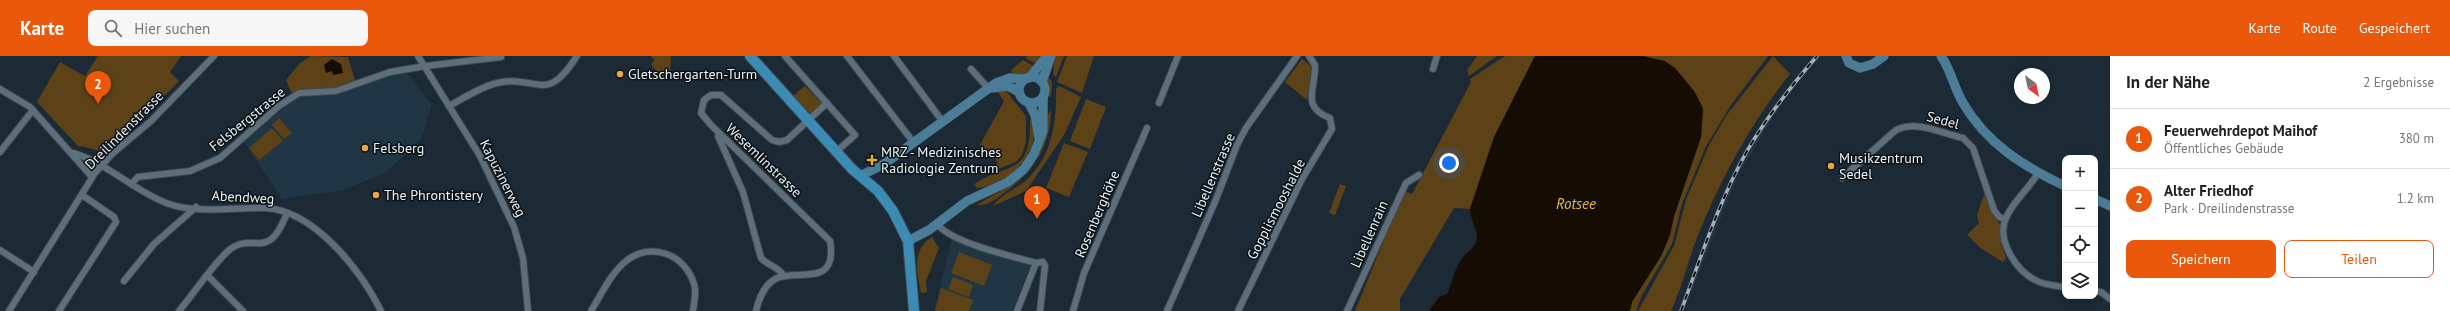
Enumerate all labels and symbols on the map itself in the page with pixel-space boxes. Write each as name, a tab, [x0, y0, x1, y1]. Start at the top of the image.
place label: Gletschergarten-Turm	[628, 65, 757, 83]
north arrow	[2014, 68, 2050, 104]
marker: Gletschergarten-Turm	[615, 69, 625, 79]
pin: 2	[85, 71, 111, 104]
street label: Felsbergstrasse	[205, 83, 289, 155]
street label: Dreilindenstrasse	[81, 87, 167, 173]
street label: Sedel	[1925, 107, 1961, 133]
street label: Wesemlinstrasse	[722, 119, 806, 201]
street label: Libellenstrasse	[1187, 130, 1239, 220]
street label: Kapuzinerweg	[476, 136, 530, 220]
place label: Felsberg	[373, 139, 424, 157]
marker: Felsberg	[360, 143, 370, 153]
place label: MRZ - Medizinisches Radiologie Zentrum	[881, 143, 1001, 177]
place label: Musikzentrum Sedel	[1839, 149, 1923, 183]
your location	[1439, 153, 1459, 173]
marker: MRZ - Medizinisches Radiologie Zentrum	[866, 154, 878, 166]
street label: Gopplismooshalde	[1243, 156, 1309, 262]
marker: Musikzentrum Sedel	[1826, 161, 1836, 171]
street label: Rosenberghöhe	[1071, 168, 1123, 260]
street label: Abendweg	[211, 186, 275, 208]
place label: The Phrontistery	[384, 186, 484, 204]
pin: 1	[1024, 186, 1050, 219]
marker: The Phrontistery	[371, 190, 381, 200]
water label: Rotsee	[1556, 194, 1596, 213]
street label: Libellenrain	[1346, 198, 1392, 270]

